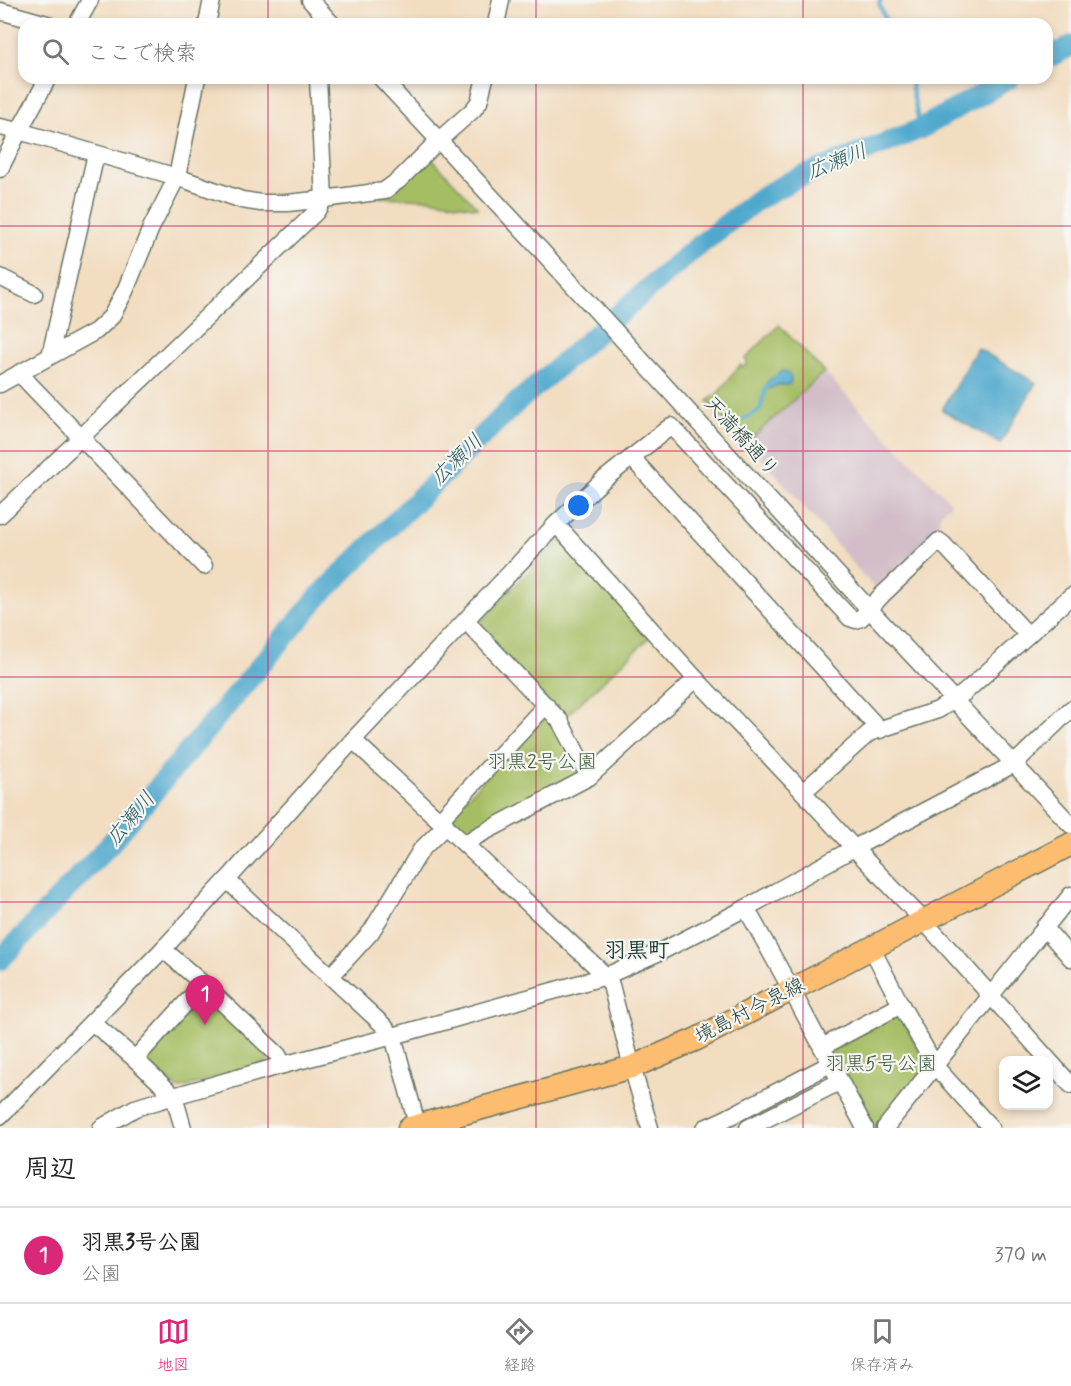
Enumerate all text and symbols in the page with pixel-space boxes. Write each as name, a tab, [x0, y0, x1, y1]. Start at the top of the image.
search box	[18, 18, 1053, 84]
icon: search	[39, 35, 72, 68]
text: ここで検索	[87, 40, 197, 68]
water label: 広瀬川	[803, 137, 871, 187]
street label: 天満橋通り	[698, 391, 784, 483]
water label: 広瀬川	[425, 428, 489, 492]
your location	[564, 491, 593, 520]
park label: 羽黒2号公園	[487, 749, 597, 776]
water label: 広瀬川	[100, 786, 162, 852]
district label: 羽黒町	[604, 937, 670, 965]
street label: 境島村今泉線	[690, 972, 810, 1050]
pin: 1	[186, 976, 224, 1025]
park label: 羽黒5号公園	[825, 1051, 937, 1078]
map controls	[999, 1056, 1053, 1110]
button: layers	[999, 1056, 1053, 1110]
text: 周辺	[24, 1153, 76, 1187]
text: 羽黒3号公園	[81, 1229, 201, 1257]
text: 1	[39, 1242, 48, 1269]
text: 370 m	[995, 1242, 1047, 1269]
text: 公園	[81, 1261, 121, 1288]
tab: 地図	[157, 1315, 190, 1376]
tab: 経路	[503, 1315, 536, 1376]
tab: 保存済み	[850, 1315, 914, 1376]

